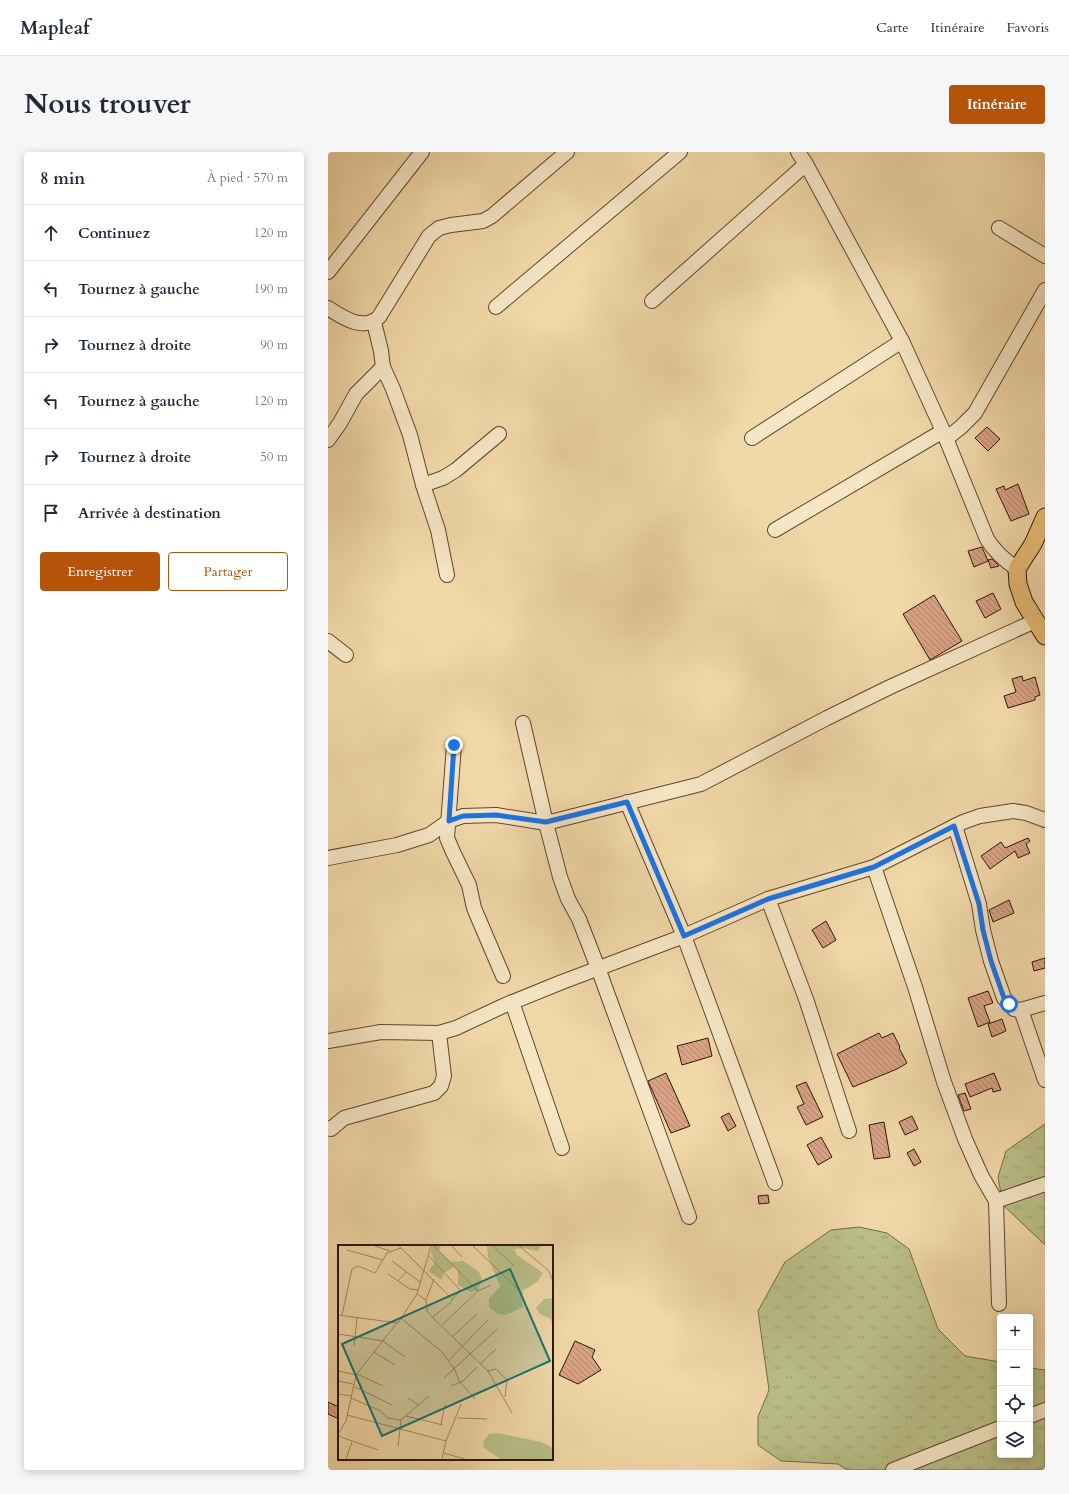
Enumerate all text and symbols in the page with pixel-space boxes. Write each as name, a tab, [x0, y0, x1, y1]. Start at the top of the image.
text: Mapleaf	[20, 15, 90, 41]
text: Carte	[876, 18, 909, 37]
text: Itinéraire	[931, 18, 985, 37]
text: Favoris	[1007, 18, 1049, 37]
text: Nous trouver	[24, 85, 191, 123]
button: Itinéraire	[949, 85, 1045, 124]
text: 8 min	[40, 167, 85, 190]
text: À pied · 570 m	[207, 169, 288, 187]
icon: ahead	[40, 222, 62, 244]
text: Continuez	[78, 223, 150, 243]
text: 120 m	[254, 224, 288, 242]
icon: left	[40, 278, 62, 300]
text: Tournez à gauche	[78, 279, 200, 299]
text: 190 m	[254, 280, 288, 298]
icon: right	[40, 334, 62, 356]
text: Tournez à droite	[78, 335, 191, 355]
text: 90 m	[260, 336, 288, 354]
icon: left	[40, 390, 62, 412]
text: Tournez à gauche	[78, 391, 200, 411]
text: 120 m	[254, 392, 288, 410]
icon: right	[40, 446, 62, 468]
text: Tournez à droite	[78, 447, 191, 467]
text: 50 m	[260, 448, 288, 466]
icon: arrive	[40, 502, 62, 524]
text: Arrivée à destination	[78, 503, 221, 523]
button: Enregistrer	[40, 552, 160, 591]
button: Partager	[168, 552, 288, 591]
route end	[445, 736, 463, 754]
route start	[1000, 995, 1018, 1013]
inset map	[338, 1245, 553, 1460]
map controls	[997, 1314, 1033, 1458]
button: +	[997, 1314, 1033, 1350]
button: −	[997, 1350, 1033, 1386]
button: locate	[997, 1386, 1033, 1422]
button: layers	[997, 1422, 1033, 1458]

